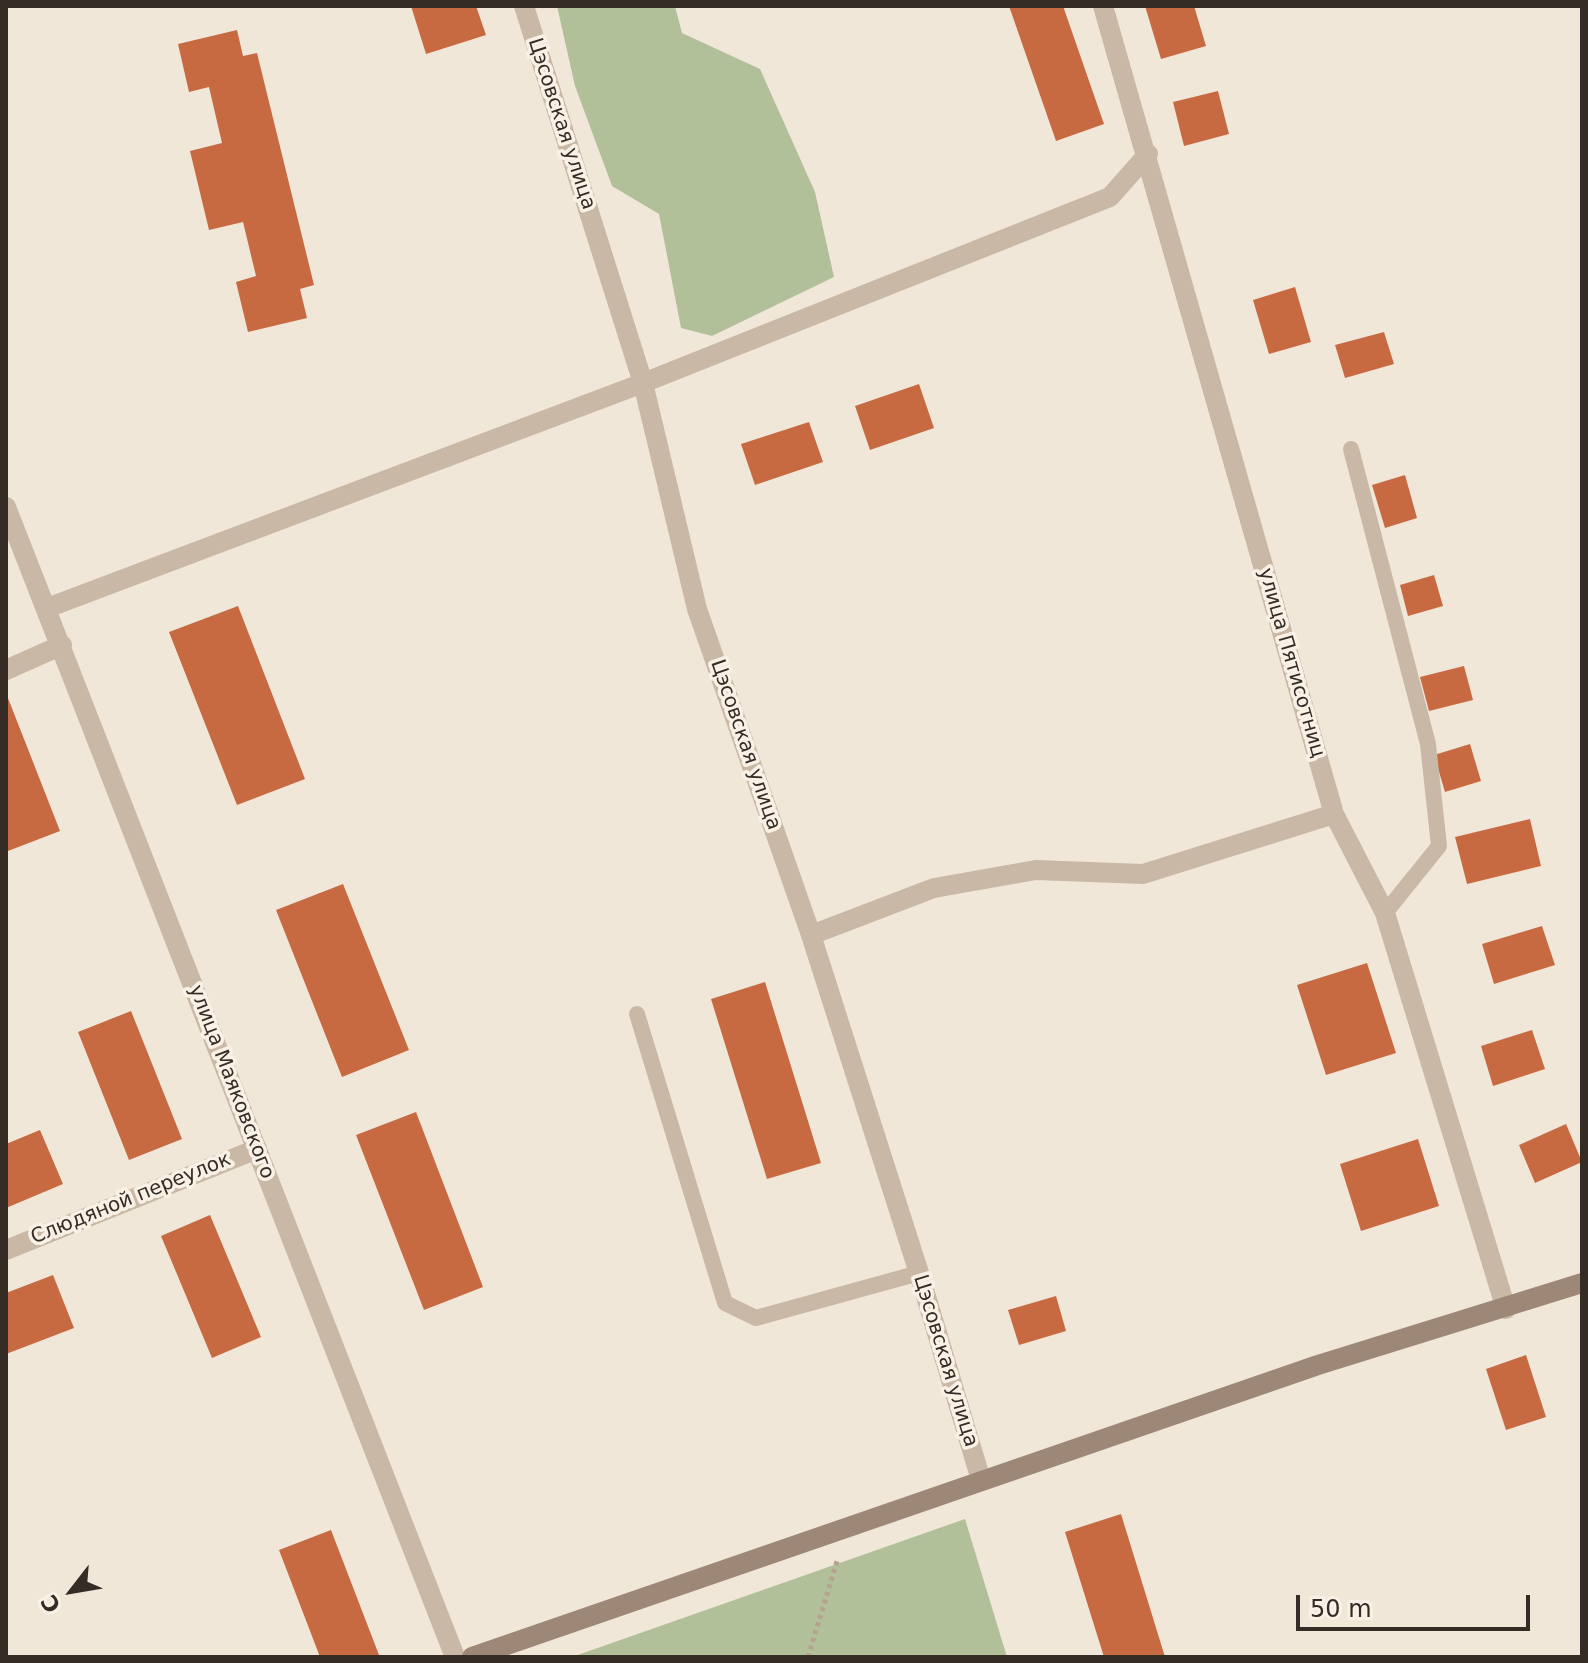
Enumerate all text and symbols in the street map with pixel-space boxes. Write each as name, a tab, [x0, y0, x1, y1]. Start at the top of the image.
street label: Цэсовская улица	[522, 35, 600, 213]
street label: улица Пятисотниц	[1252, 565, 1330, 761]
street label: Цэсовская улица	[705, 657, 785, 833]
street label: улица Маяковского	[183, 982, 279, 1182]
street label: Слюдяной переулок	[28, 1148, 234, 1250]
street label: Цэсовская улица	[907, 1272, 983, 1450]
north arrow	[32, 1551, 112, 1631]
scale bar	[1300, 1579, 1534, 1629]
text: С	[36, 1590, 66, 1617]
text: 50 m	[1310, 1595, 1372, 1623]

